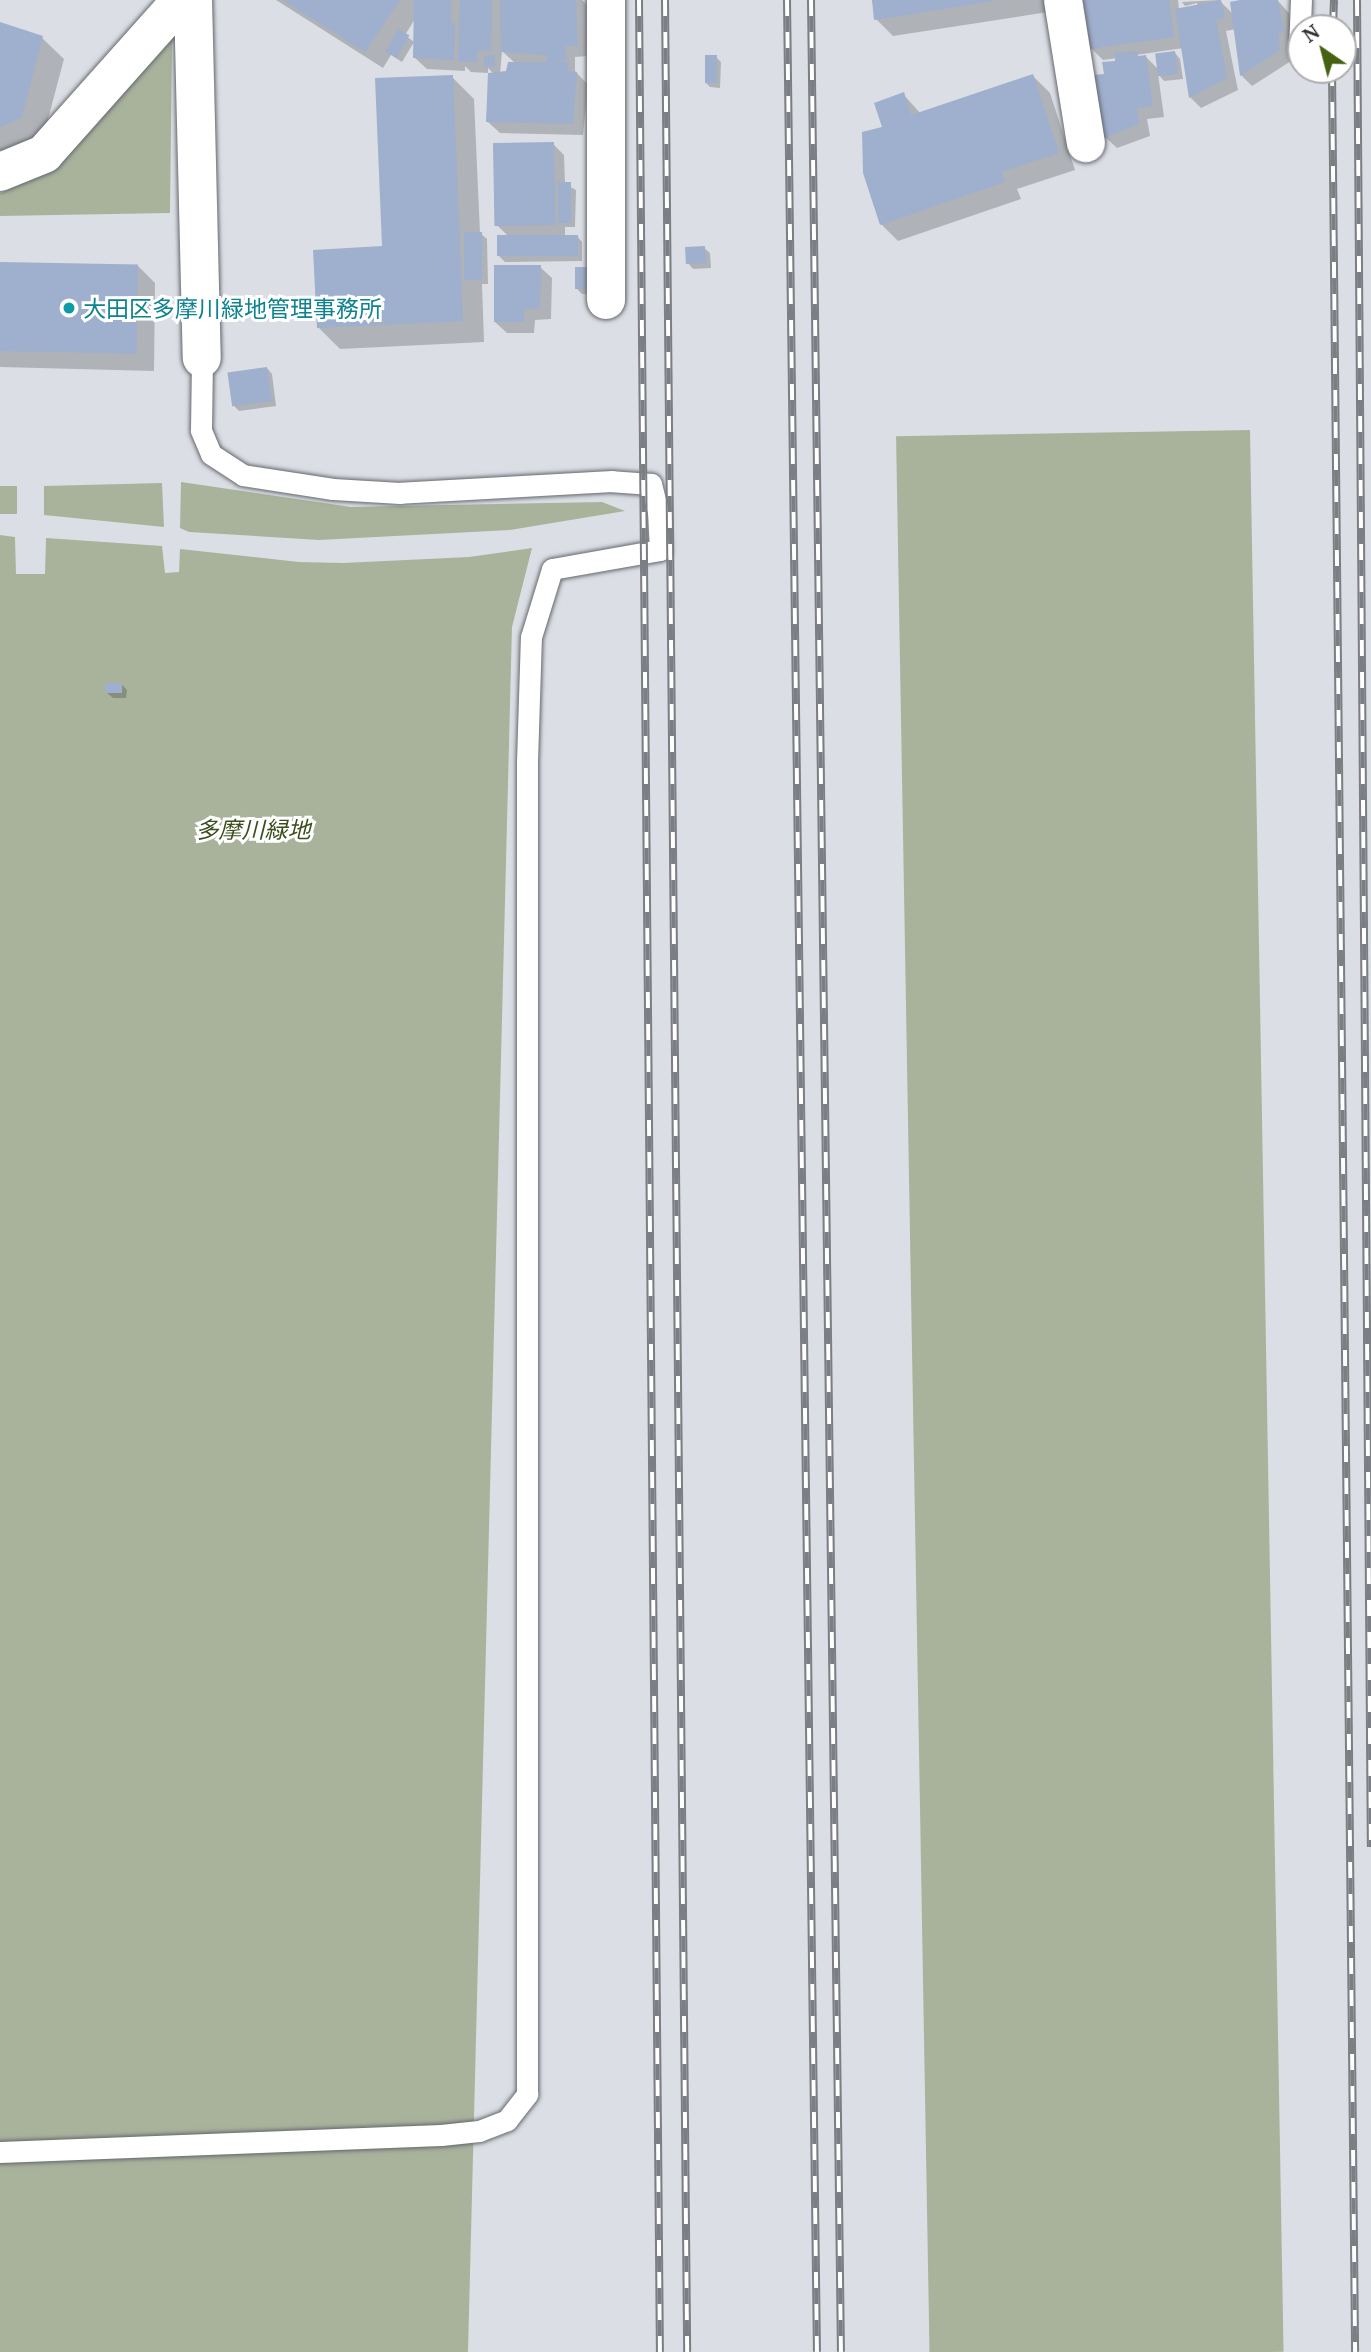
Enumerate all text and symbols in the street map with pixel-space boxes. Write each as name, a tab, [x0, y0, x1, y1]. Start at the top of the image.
north arrow	[1287, 14, 1357, 84]
text: N	[1298, 18, 1325, 48]
place label: 大田区多摩川緑地管理事務所	[83, 294, 382, 322]
marker: 大田区多摩川緑地管理事務所	[61, 300, 77, 316]
park label: 多摩川緑地	[196, 815, 310, 843]

